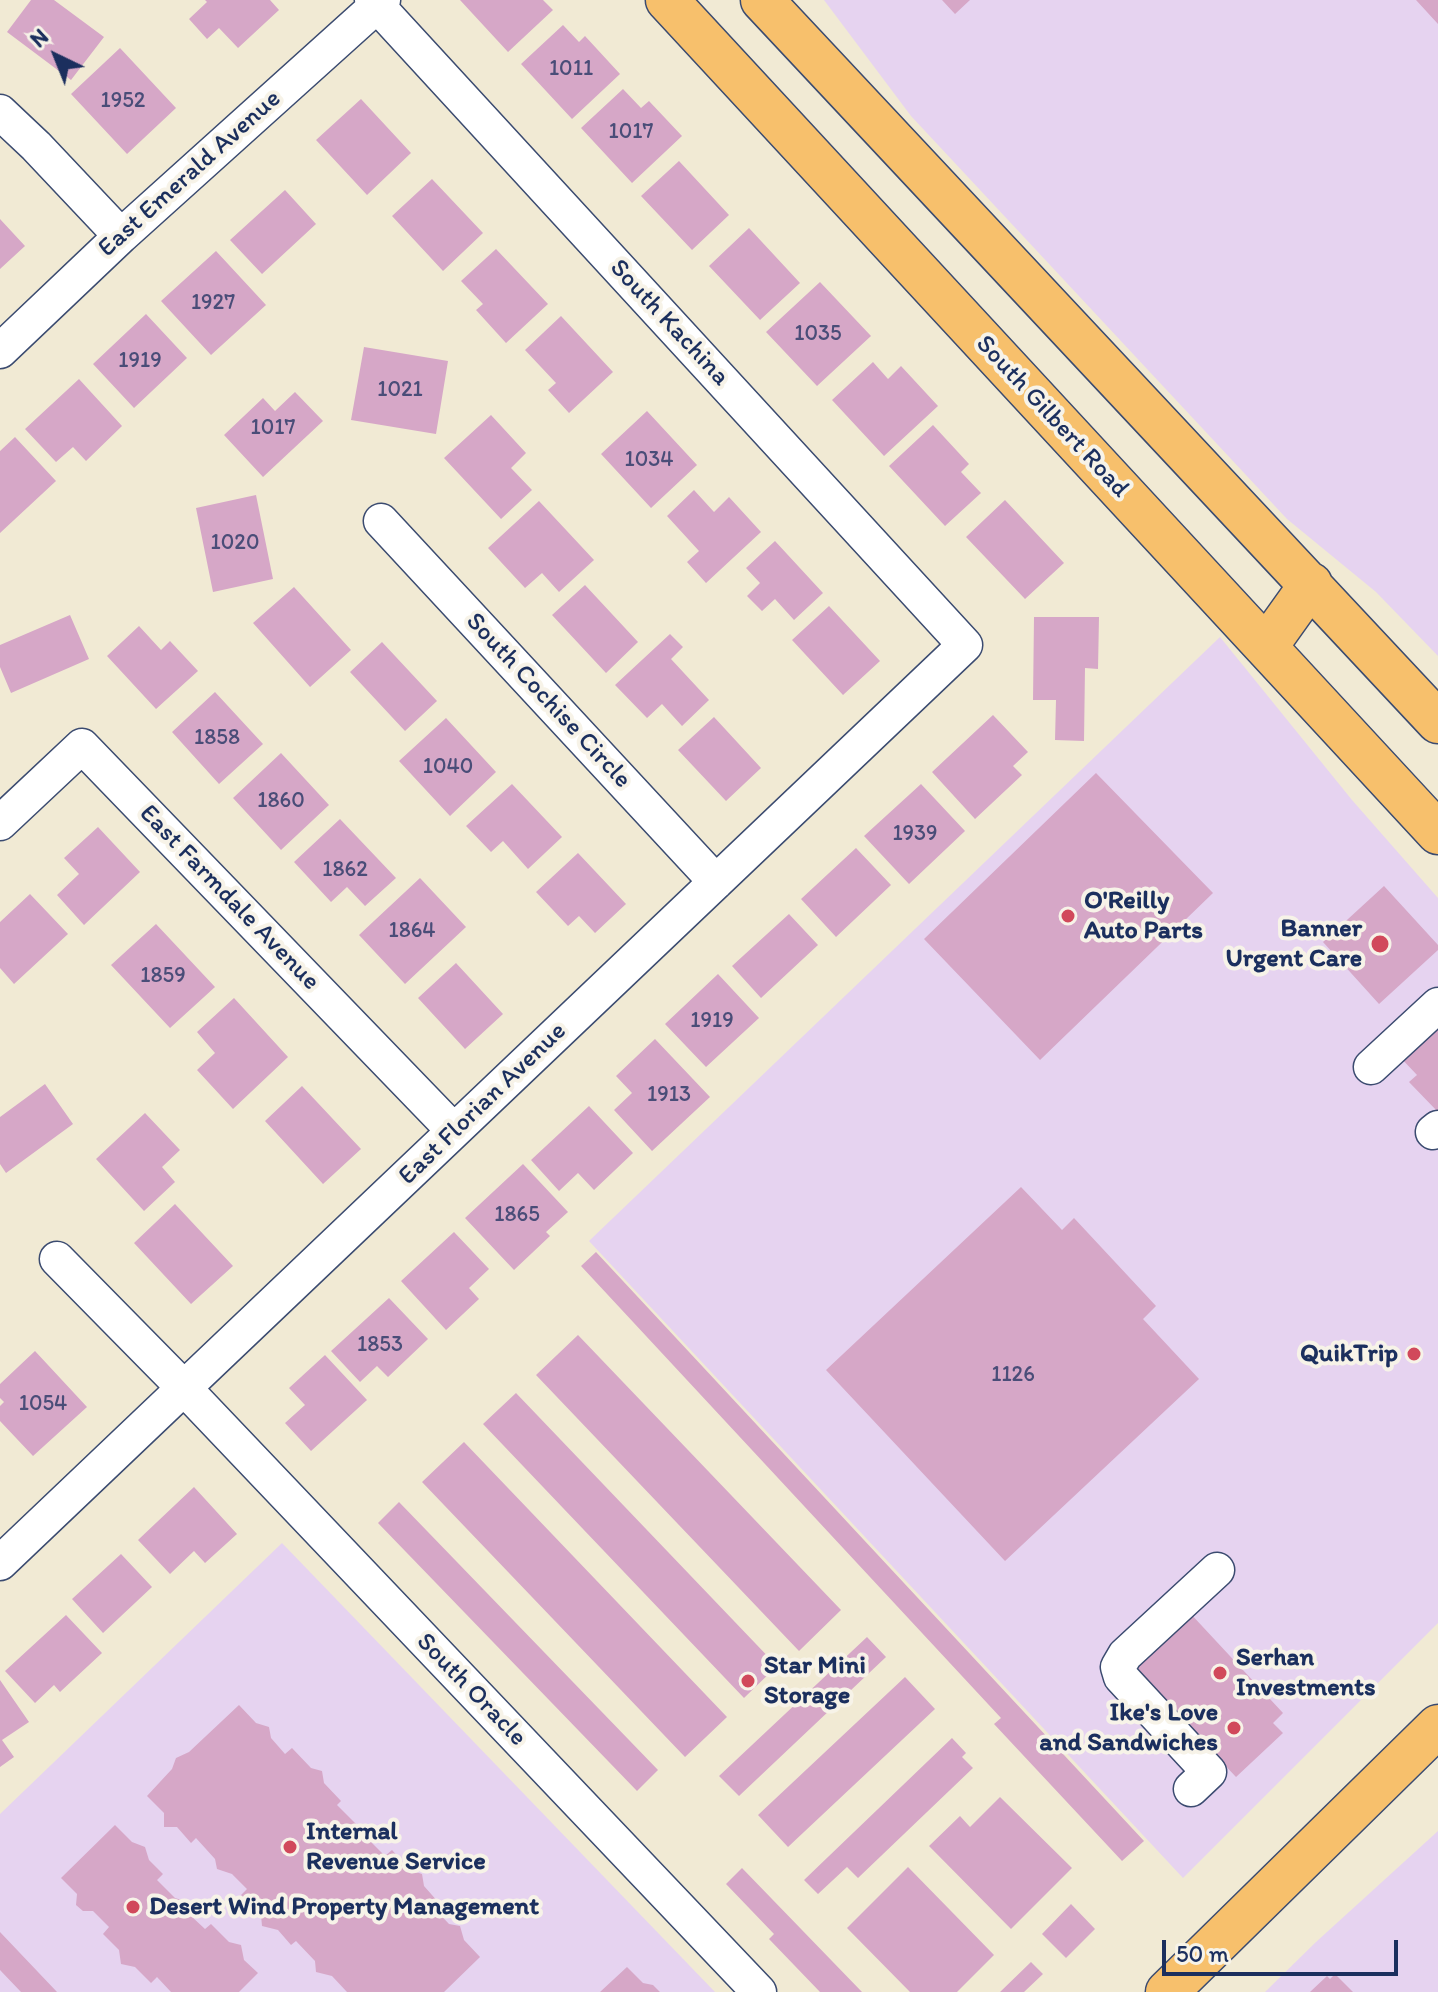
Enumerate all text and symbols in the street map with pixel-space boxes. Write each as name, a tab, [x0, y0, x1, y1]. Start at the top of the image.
north arrow	[16, 16, 96, 96]
text: N	[25, 23, 54, 53]
house number: 1011	[549, 56, 593, 82]
street label: East Emerald Avenue	[92, 84, 288, 264]
house number: 1952	[101, 88, 145, 114]
house number: 1017	[609, 119, 653, 145]
street label: South Kachina	[602, 253, 736, 393]
house number: 1927	[191, 290, 235, 316]
house number: 1035	[794, 321, 842, 347]
street label: South Gilbert Road	[969, 329, 1135, 505]
house number: 1919	[118, 348, 162, 374]
house number: 1021	[377, 377, 423, 403]
house number: 1017	[251, 415, 295, 441]
house number: 1034	[625, 447, 673, 473]
house number: 1020	[211, 530, 259, 556]
street label: South Cochise Circle	[459, 607, 637, 795]
house number: 1858	[194, 725, 240, 751]
house number: 1040	[423, 754, 473, 780]
house number: 1860	[257, 788, 305, 814]
street label: East Farmdale Avenue	[132, 799, 326, 997]
house number: 1939	[892, 821, 938, 847]
house number: 1862	[322, 857, 368, 883]
place label: O'Reilly Auto Parts	[1084, 885, 1203, 946]
marker: O'Reilly Auto Parts	[1059, 907, 1077, 925]
place label: Banner Urgent Care	[1226, 913, 1362, 974]
house number: 1864	[388, 918, 436, 944]
marker: Banner Urgent Care	[1369, 933, 1391, 955]
house number: 1859	[140, 963, 186, 989]
house number: 1919	[690, 1008, 734, 1034]
street label: East Florian Avenue	[393, 1016, 573, 1192]
house number: 1913	[647, 1082, 691, 1108]
house number: 1865	[494, 1202, 540, 1228]
house number: 1853	[357, 1332, 403, 1358]
place label: QuikTrip	[1300, 1338, 1398, 1370]
marker: QuikTrip	[1405, 1345, 1423, 1363]
house number: 1126	[991, 1362, 1035, 1388]
house number: 1054	[19, 1391, 67, 1417]
street label: South Oracle	[409, 1627, 533, 1753]
place label: Serhan Investments	[1236, 1642, 1376, 1704]
place label: Star Mini Storage	[764, 1650, 866, 1712]
marker: Serhan Investments	[1211, 1664, 1229, 1682]
marker: Star Mini Storage	[739, 1672, 757, 1690]
place label: Ike's Love and Sandwiches	[1039, 1697, 1218, 1758]
marker: Ike's Love and Sandwiches	[1225, 1719, 1243, 1737]
place label: Internal Revenue Service	[306, 1816, 486, 1878]
marker: Internal Revenue Service	[281, 1838, 299, 1856]
place label: Desert Wind Property Management	[149, 1891, 539, 1923]
marker: Desert Wind Property Management	[124, 1898, 142, 1916]
scale bar	[1166, 1924, 1402, 1974]
text: 50 m	[1176, 1939, 1229, 1968]

